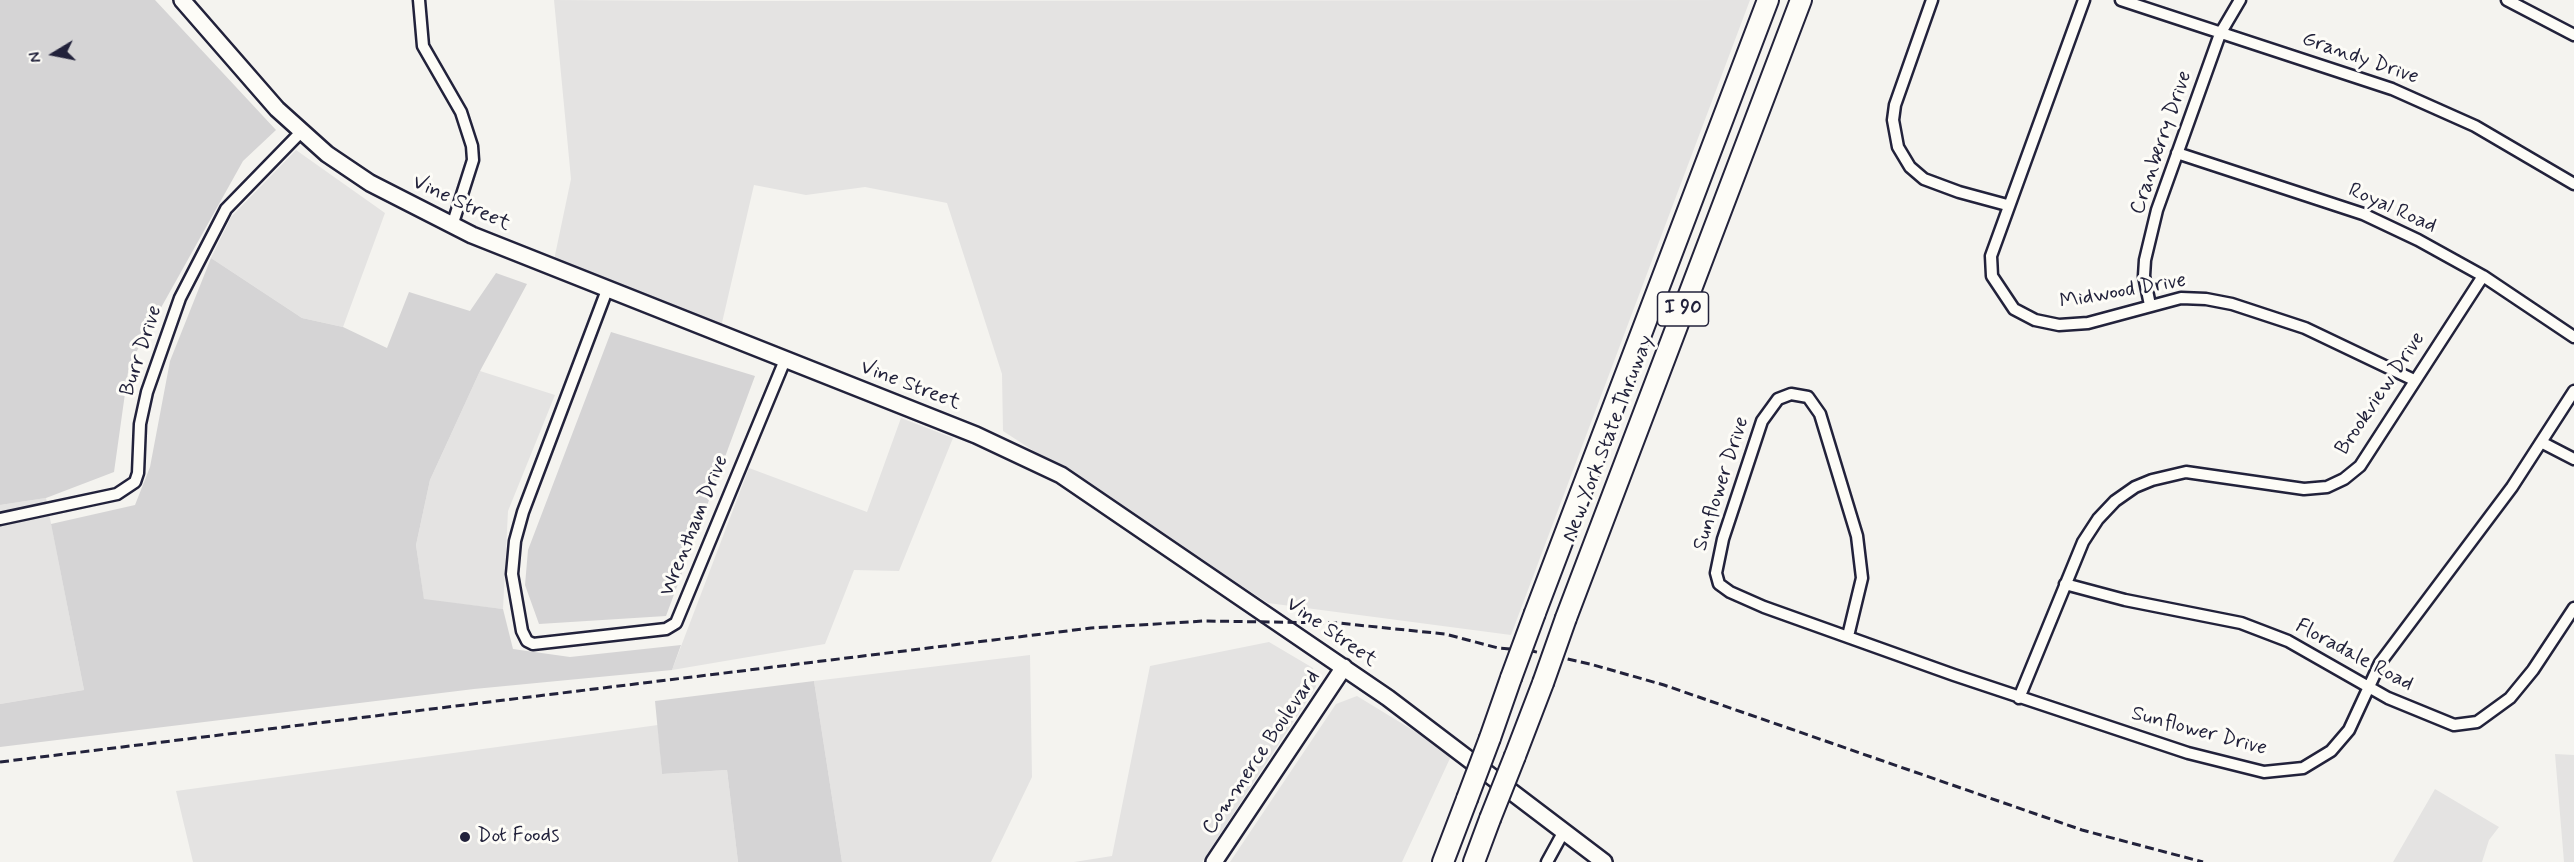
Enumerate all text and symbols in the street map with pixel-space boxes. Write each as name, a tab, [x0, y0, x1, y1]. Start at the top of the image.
north arrow	[24, 24, 84, 84]
street label: Grandy Drive	[2298, 27, 2422, 91]
text: N	[25, 50, 47, 64]
street label: Cranberry Drive	[2126, 68, 2198, 218]
street label: Vine Street	[408, 170, 514, 238]
street label: Royal Road	[2344, 178, 2440, 240]
street label: Midwood Drive	[2058, 268, 2188, 316]
road number: I 90	[1658, 292, 1708, 326]
street label: Burr Drive	[116, 303, 168, 399]
street label: Brookview Drive	[2331, 328, 2431, 460]
street label: New York State Thruway	[1558, 332, 1660, 546]
street label: Vine Street	[856, 355, 964, 417]
street label: Sunflower Drive	[1688, 414, 1756, 554]
street label: Wrentham Drive	[655, 452, 735, 600]
street label: Vine Street	[1281, 592, 1381, 674]
street label: Floradale Road	[2291, 614, 2417, 698]
street label: Commerce Boulevard	[1198, 666, 1326, 840]
street label: Sunflower Drive	[2128, 702, 2270, 762]
place label: Dot Foods	[477, 824, 559, 850]
marker: Dot Foods	[458, 830, 472, 844]

